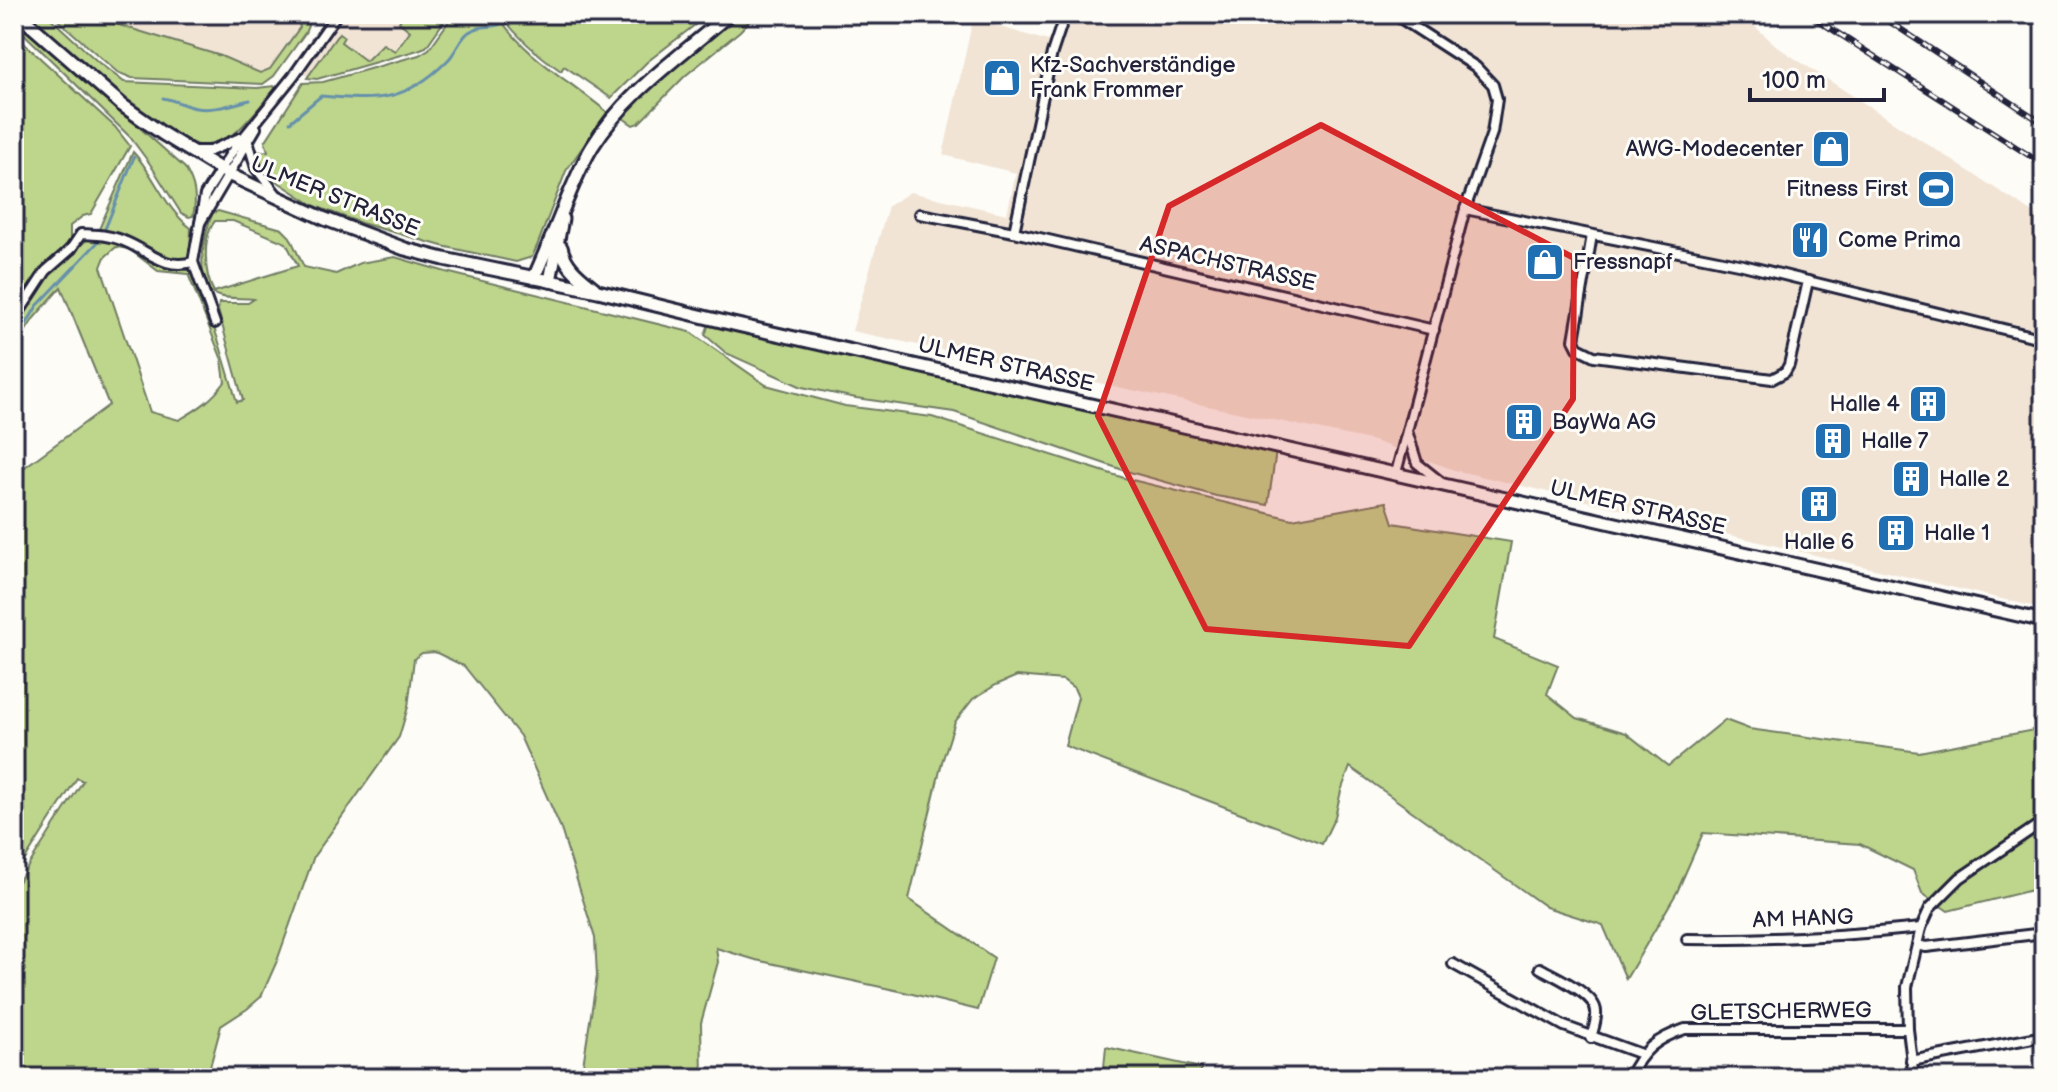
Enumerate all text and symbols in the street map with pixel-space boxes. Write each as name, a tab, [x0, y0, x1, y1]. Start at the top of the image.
place label: Kfz-Sachverständige Frank Frommer	[1030, 52, 1236, 104]
scale bar	[1750, 52, 1884, 102]
shop icon: Kfz-Sachverständige Frank Frommer	[981, 57, 1023, 99]
text: 100 m	[1762, 66, 1826, 95]
shop icon: AWG-Modecenter	[1810, 128, 1852, 170]
place label: AWG-Modecenter	[1626, 136, 1804, 163]
street label: ULMER STRASSE	[247, 151, 423, 243]
sports icon: Fitness First	[1915, 168, 1957, 210]
place label: Fitness First	[1786, 176, 1908, 203]
restaurant icon: Come Prima	[1789, 219, 1831, 261]
place label: Come Prima	[1838, 227, 1961, 254]
street label: ASPACHSTRASSE	[1137, 231, 1319, 297]
shop icon: Fressnapf	[1524, 241, 1566, 283]
place label: Fressnapf	[1573, 249, 1673, 276]
street label: ULMER STRASSE	[915, 332, 1097, 398]
building icon: Halle 4	[1907, 383, 1949, 425]
place label: Halle 4	[1829, 391, 1901, 418]
building icon: BayWa AG	[1503, 401, 1545, 443]
place label: BayWa AG	[1552, 409, 1656, 436]
building icon: Halle 7	[1812, 420, 1854, 462]
place label: Halle 7	[1861, 428, 1929, 455]
building icon: Halle 2	[1890, 458, 1932, 500]
place label: Halle 2	[1939, 466, 2009, 493]
street label: ULMER STRASSE	[1547, 475, 1729, 541]
building icon: Halle 6	[1798, 483, 1840, 525]
building icon: Halle 1	[1875, 512, 1917, 554]
place label: Halle 1	[1924, 520, 1990, 547]
place label: Halle 6	[1784, 529, 1854, 556]
street label: AM HANG	[1752, 904, 1854, 934]
street label: GLETSCHERWEG	[1690, 997, 1872, 1027]

